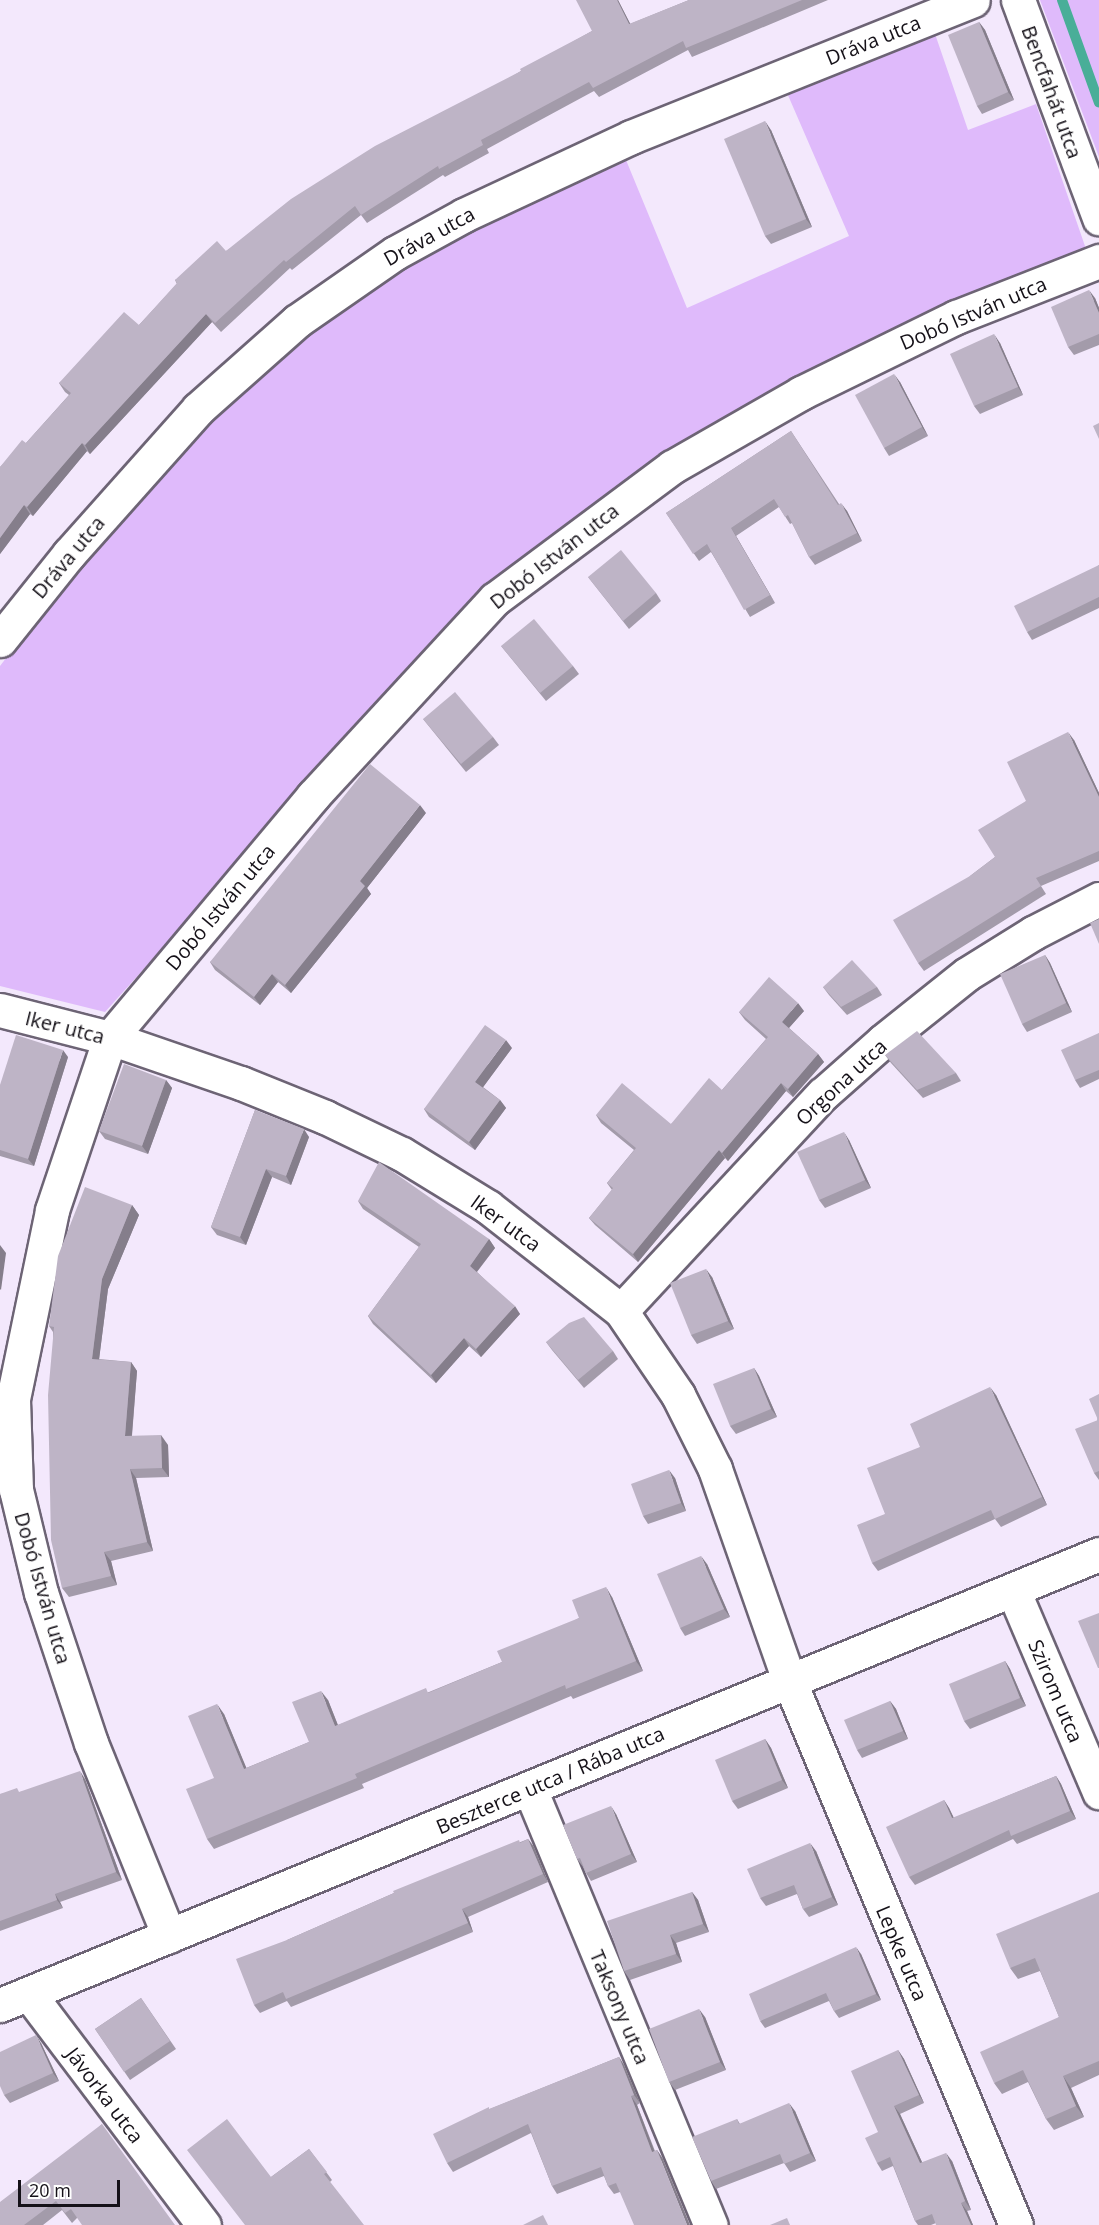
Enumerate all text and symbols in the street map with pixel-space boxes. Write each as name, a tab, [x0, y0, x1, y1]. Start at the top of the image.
street label: Dráva utca	[822, 10, 924, 70]
street label: Bencfahát utca	[1017, 22, 1087, 162]
street label: Dráva utca	[379, 201, 479, 271]
street label: Dobó István utca	[896, 271, 1050, 355]
street label: Dobó István utca	[485, 498, 623, 614]
street label: Dráva utca	[27, 511, 109, 603]
street label: Dobó István utca	[160, 839, 280, 975]
street label: Iker utca	[23, 1006, 107, 1048]
street label: Orgona utca	[791, 1034, 891, 1130]
street label: Iker utca	[466, 1190, 546, 1256]
street label: Dobó István utca	[10, 1509, 76, 1667]
street label: Szirom utca	[1024, 1636, 1088, 1746]
street label: Beszterce utca / Rába utca	[432, 1721, 668, 1839]
street label: Lepke utca	[871, 1902, 933, 2004]
street label: Taksony utca	[585, 1946, 655, 2068]
street label: Jávorka utca	[61, 2042, 149, 2148]
scale bar	[21, 2168, 123, 2206]
text: 20 m	[29, 2178, 71, 2202]

